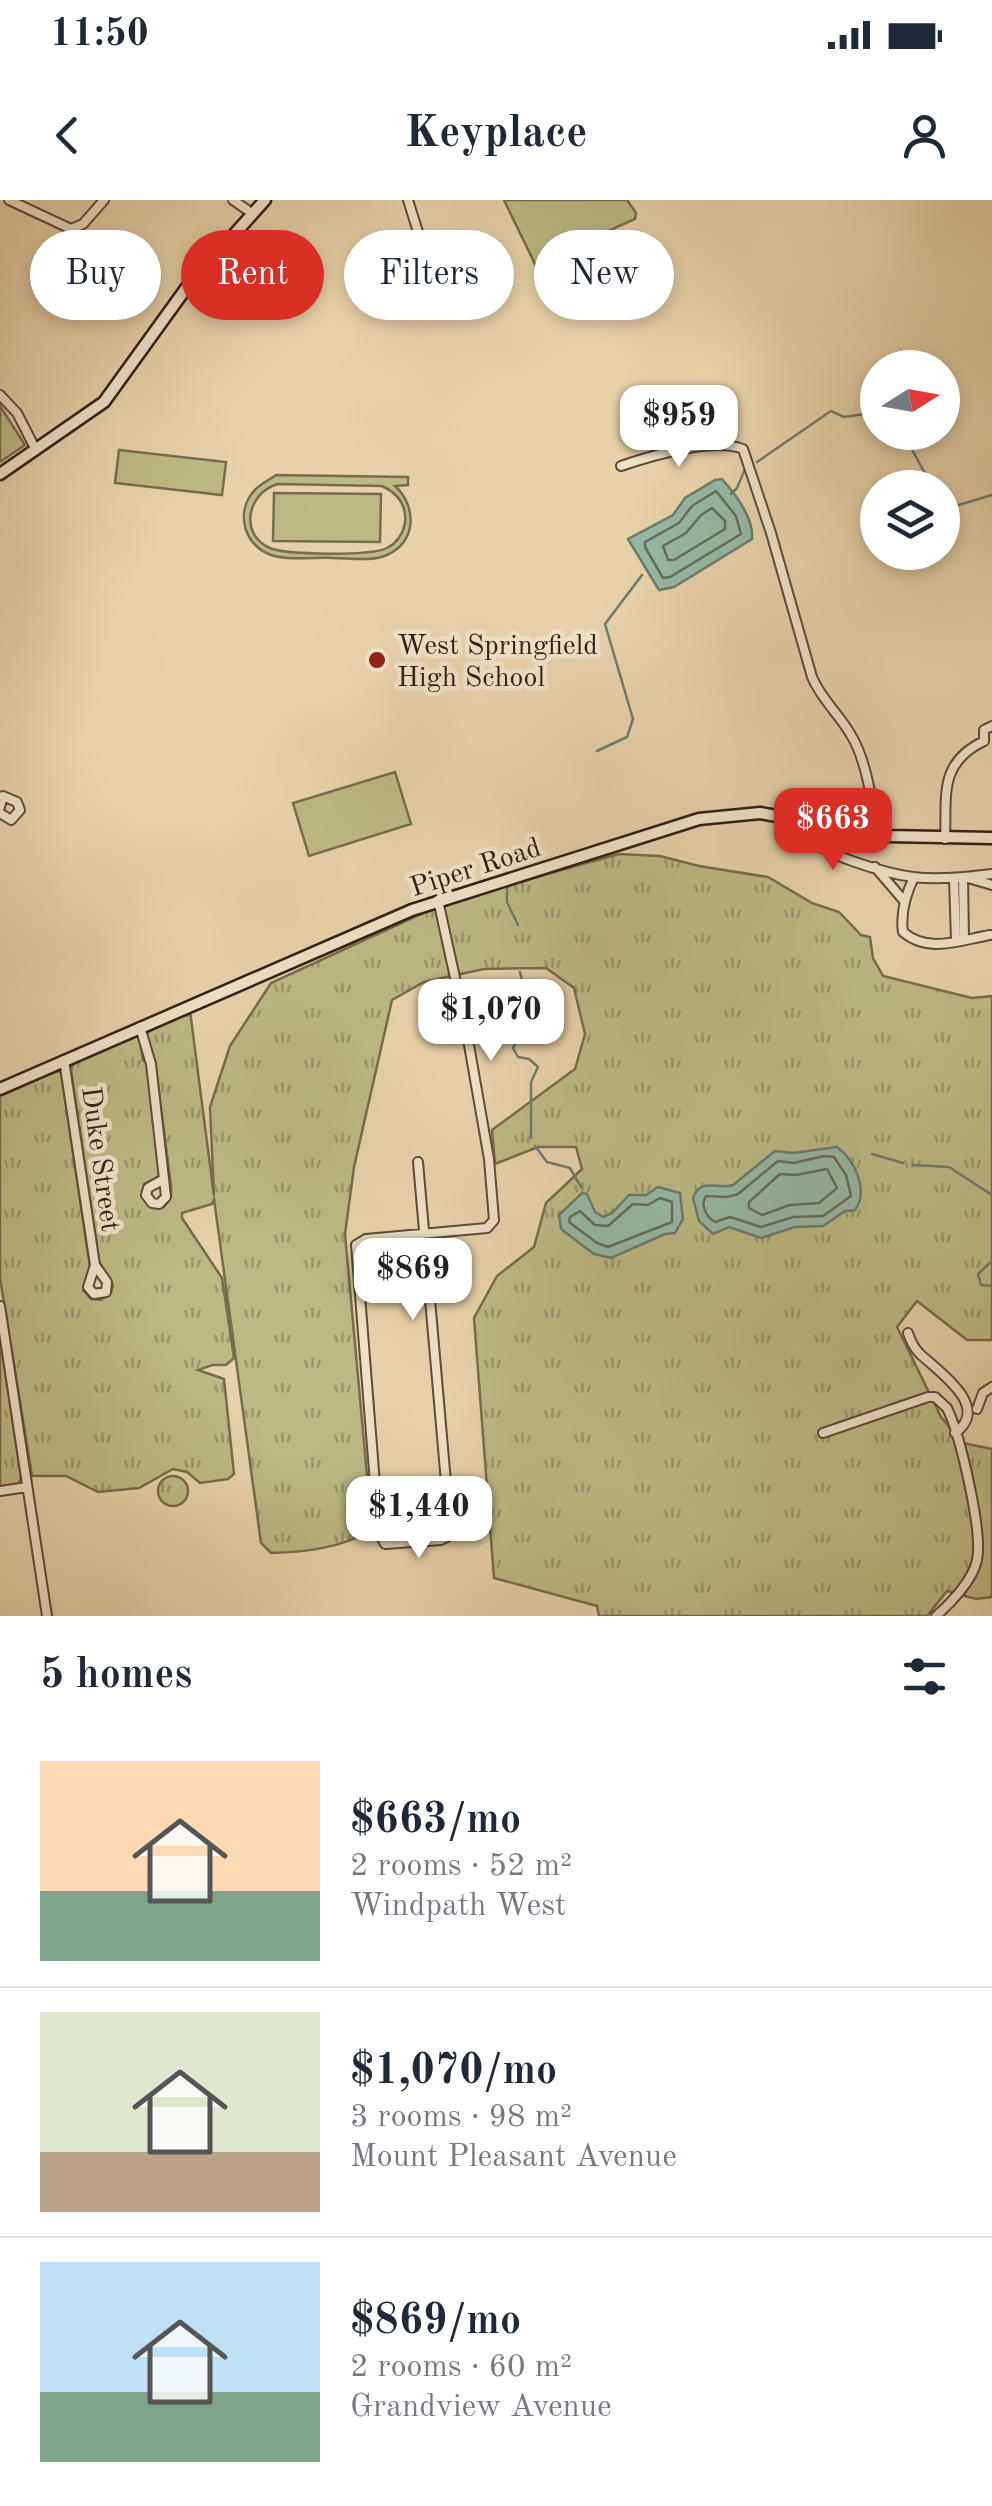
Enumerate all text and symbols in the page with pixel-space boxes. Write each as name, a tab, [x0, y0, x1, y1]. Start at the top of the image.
text: 11:50	[50, 16, 149, 54]
icon: back	[40, 108, 95, 163]
icon: person	[897, 108, 952, 163]
text: Keyplace	[405, 112, 587, 157]
chip: Buy	[30, 230, 161, 320]
chip: Rent	[181, 230, 324, 320]
chip: Filters	[344, 230, 514, 320]
chip: New	[534, 230, 674, 320]
north arrow	[860, 350, 960, 450]
map controls	[860, 350, 960, 570]
pin: $959	[620, 385, 738, 470]
text: $959	[642, 401, 716, 433]
button: layers	[860, 470, 960, 570]
place label: West Springfield High School	[397, 633, 598, 693]
marker: West Springfield High School	[366, 649, 388, 671]
pin: $663	[774, 788, 892, 873]
text: $663	[796, 804, 870, 836]
street label: Piper Road	[407, 835, 545, 903]
pin: $1,070	[410, 979, 572, 1064]
text: $1,070	[440, 995, 542, 1027]
street label: Duke Street	[75, 1085, 123, 1234]
pin: $869	[354, 1238, 472, 1323]
text: $869	[376, 1254, 450, 1286]
pin: $1,440	[338, 1476, 500, 1561]
text: $1,440	[368, 1492, 470, 1524]
icon: filters	[897, 1649, 952, 1704]
text: 5 homes	[40, 1655, 192, 1697]
text: $663/mo	[350, 1800, 521, 1842]
icon: home	[120, 1801, 240, 1921]
text: 2 rooms · 52 m²	[350, 1851, 572, 1883]
text: Windpath West	[350, 1891, 566, 1923]
text: $1,070/mo	[350, 2051, 557, 2093]
icon: home	[120, 2052, 240, 2172]
text: 3 rooms · 98 m²	[350, 2102, 572, 2134]
text: Mount Pleasant Avenue	[350, 2142, 677, 2174]
text: $869/mo	[350, 2301, 521, 2343]
icon: home	[120, 2302, 240, 2422]
text: 2 rooms · 60 m²	[350, 2352, 572, 2384]
text: Grandview Avenue	[350, 2392, 612, 2424]

